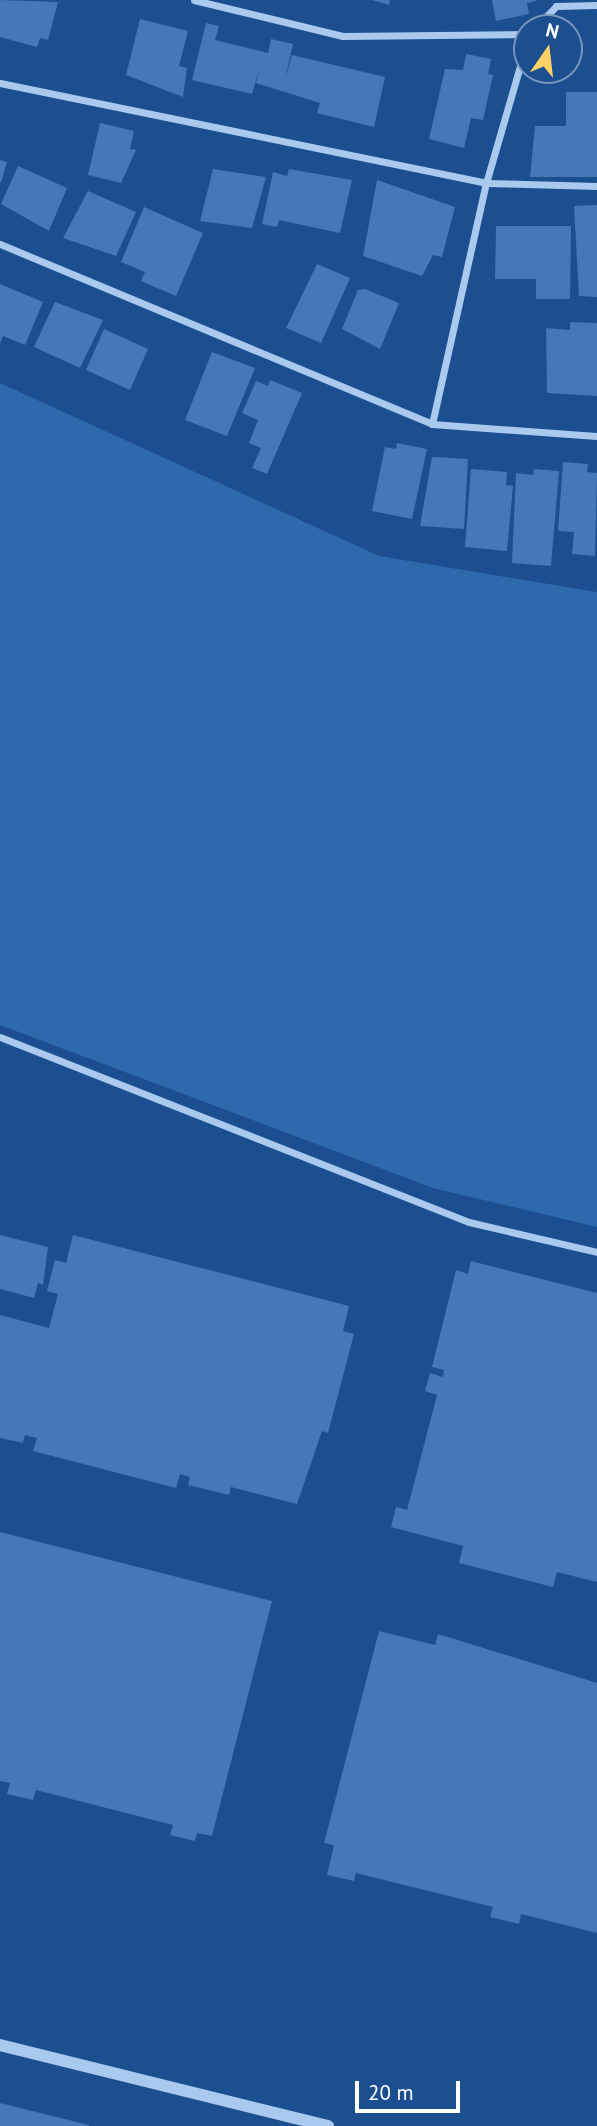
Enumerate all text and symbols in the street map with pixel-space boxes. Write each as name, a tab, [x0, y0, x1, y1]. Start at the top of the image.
north arrow	[513, 14, 583, 84]
text: N	[544, 17, 562, 44]
scale bar	[359, 2066, 464, 2110]
text: 20 m	[368, 2079, 414, 2106]

